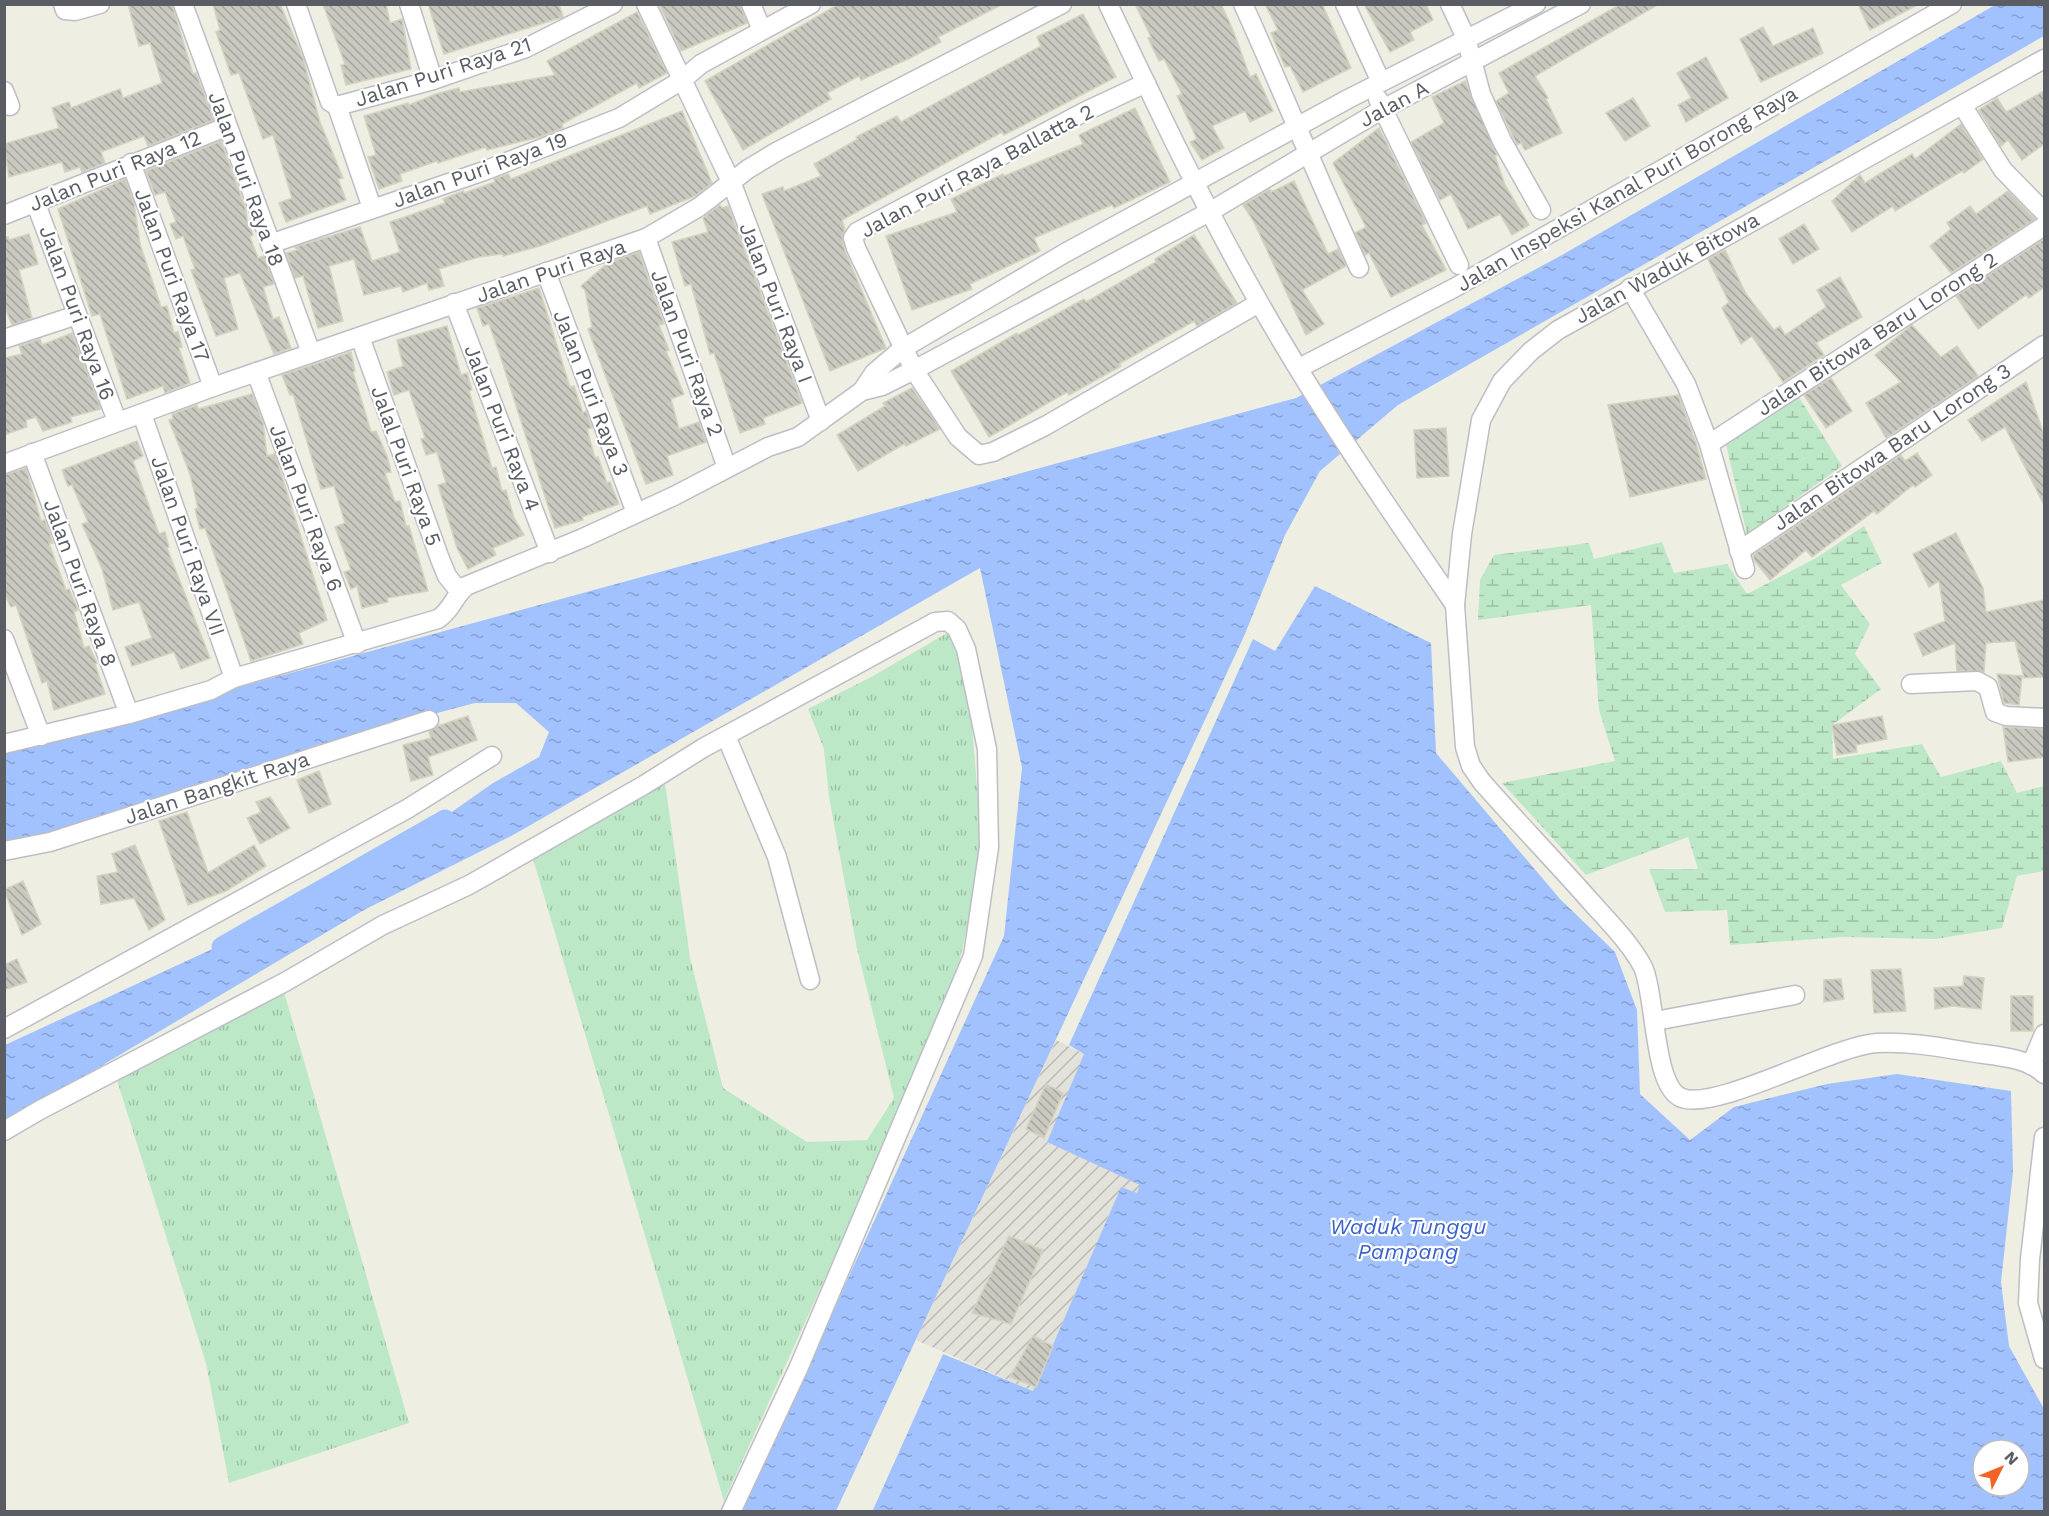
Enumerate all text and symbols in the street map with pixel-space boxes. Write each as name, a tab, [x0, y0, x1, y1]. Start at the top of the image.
street label: Jalan Puri Raya 21	[352, 31, 534, 112]
street label: Jalan A	[1355, 75, 1433, 132]
street label: Jalan Inspeksi Kanal Puri Borong Raya	[1452, 80, 1802, 297]
street label: Jalan Puri Raya 18	[203, 88, 290, 270]
street label: Jalan Puri Raya Ballatta 2	[856, 98, 1098, 243]
street label: Jalan Puri Raya 12	[25, 125, 204, 216]
street label: Jalan Puri Raya 19	[389, 126, 571, 213]
street label: Jalan Puri Raya 17	[129, 185, 216, 365]
street label: Jalan Waduk Bitowa	[1570, 206, 1763, 329]
street label: Jalan Puri Raya I	[734, 219, 819, 386]
street label: Jalan Puri Raya 16	[34, 222, 121, 403]
street label: Jalan Puri Raya	[473, 233, 629, 308]
street label: Jalan Bitowa Baru Lorong 2	[1752, 246, 2002, 421]
street label: Jalan Puri Raya 2	[646, 266, 729, 440]
street label: Jalan Puri Raya 3	[548, 306, 635, 479]
street label: Jalan Puri Raya 4	[459, 341, 546, 515]
street label: Jalan Bitowa Baru Lorong 3	[1768, 357, 2015, 536]
street label: Jalal Puri Raya 5	[366, 383, 447, 549]
street label: Jalan Puri Raya 6	[265, 421, 348, 595]
street label: Jalan Puri Raya VII	[146, 453, 231, 639]
street label: Jalan Puri Raya 8	[39, 496, 122, 670]
street label: Jalan Bangkit Raya	[121, 746, 312, 829]
water label: Waduk Tunggu Pampang	[1330, 1214, 1486, 1264]
north arrow	[1971, 1438, 2031, 1498]
text: N	[2001, 1447, 2023, 1469]

